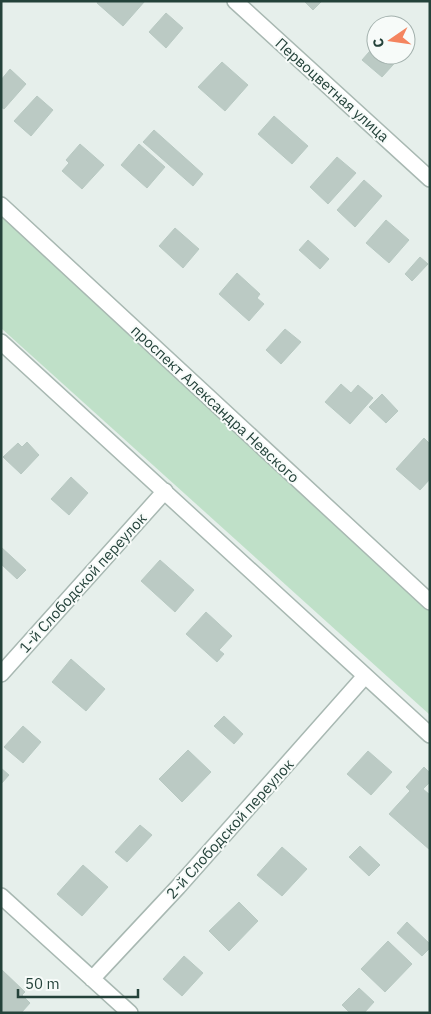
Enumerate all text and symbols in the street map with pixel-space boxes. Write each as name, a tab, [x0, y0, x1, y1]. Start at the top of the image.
north arrow	[366, 15, 416, 65]
street label: Первоцветная улица	[272, 34, 393, 146]
text: С	[369, 36, 388, 49]
street label: проспект Александра Невского	[127, 321, 303, 487]
street label: 1-й Слободской переулок	[15, 509, 151, 657]
street label: 2-й Слободской переулок	[162, 755, 298, 903]
scale bar	[18, 966, 138, 998]
text: 50 m	[25, 974, 60, 993]

